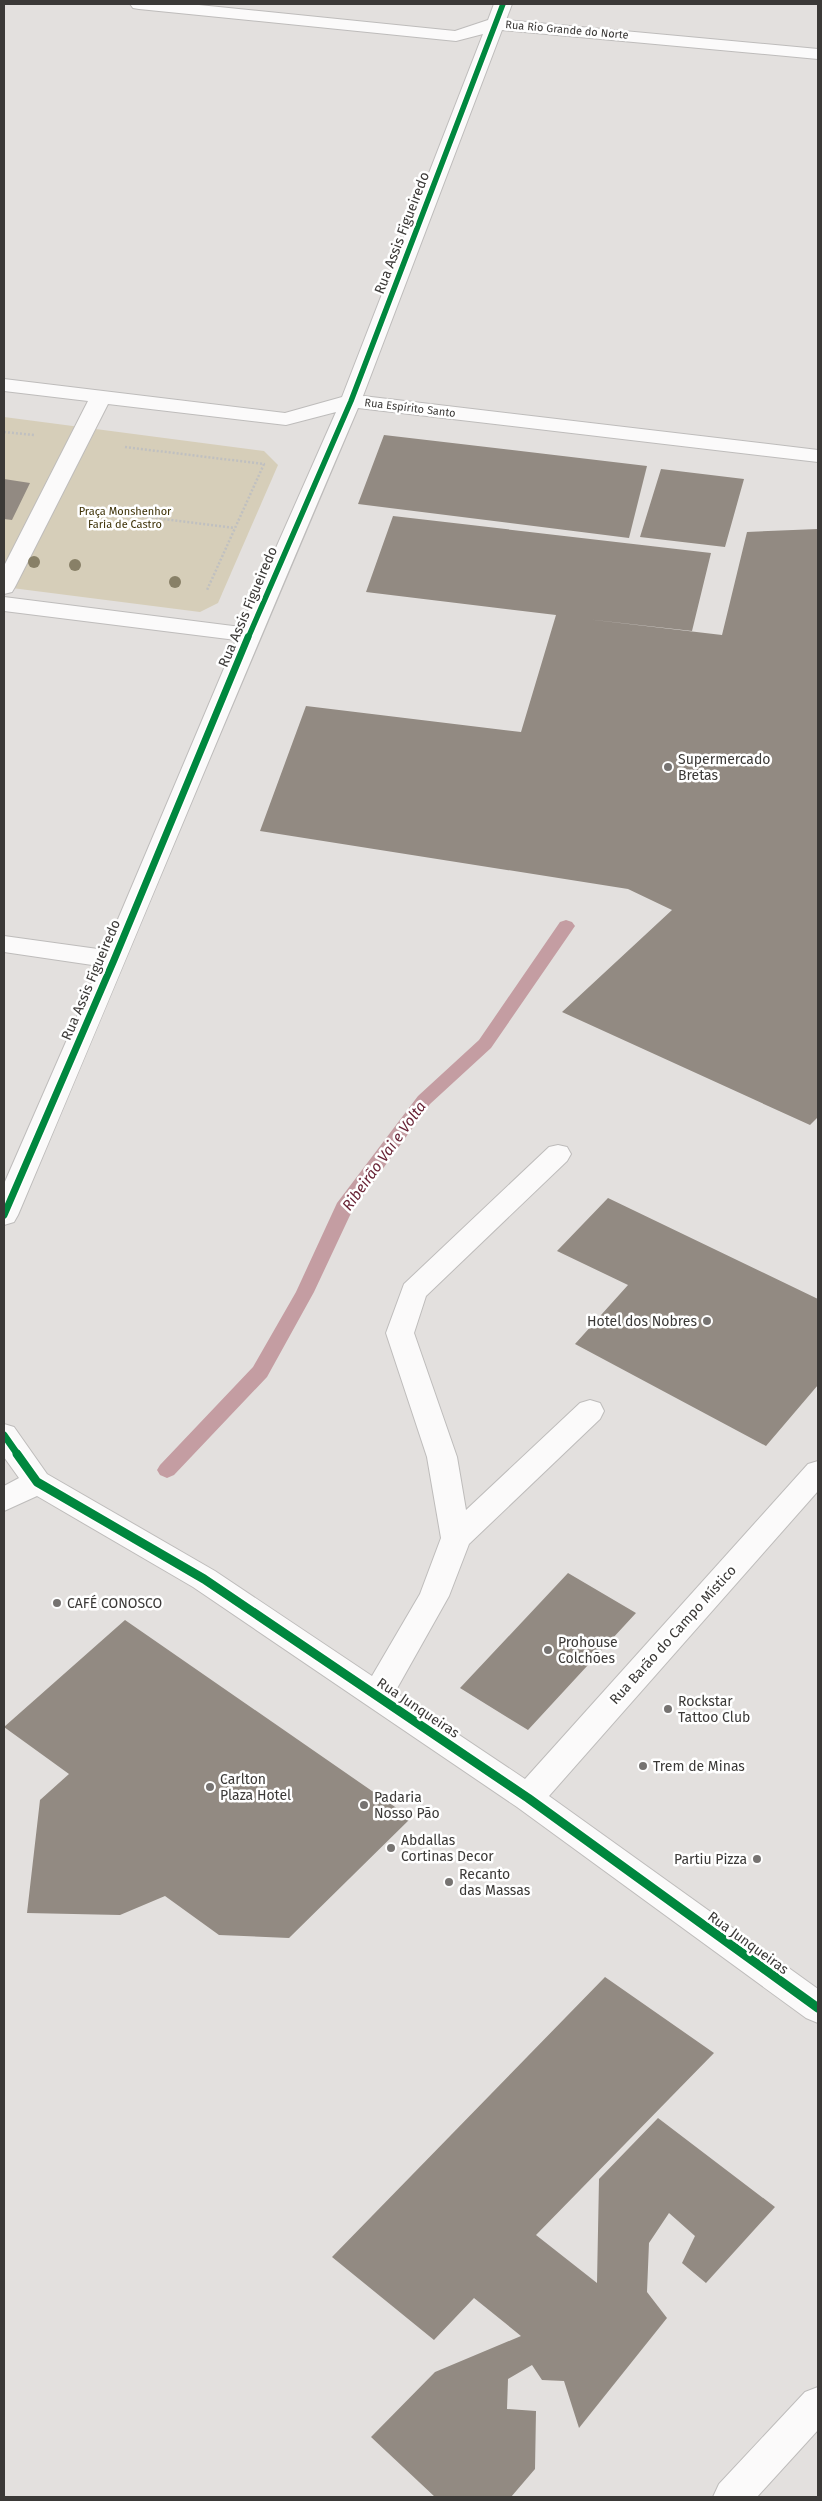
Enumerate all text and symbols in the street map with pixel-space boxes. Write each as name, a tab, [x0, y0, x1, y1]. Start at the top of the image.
street label: Rua Rio Grande do Norte	[505, 18, 629, 42]
street label: Rua Assis Figueiredo	[371, 170, 433, 296]
street label: Rua Espírito Santo	[364, 396, 456, 420]
park label: Praça Monshenhor Faria de Castro	[79, 505, 172, 531]
street label: Rua Assis Figueiredo	[215, 544, 281, 670]
place label: Supermercado Bretas	[678, 751, 770, 784]
marker: Supermercado Bretas	[662, 761, 674, 773]
street label: Rua Assis Figueiredo	[58, 917, 124, 1043]
water label: Ribeirão Vai e Volta	[338, 1098, 430, 1214]
place label: Hotel dos Nobres	[587, 1313, 697, 1330]
marker: Hotel dos Nobres	[701, 1315, 713, 1327]
street label: Rua Barão do Campo Místico	[606, 1562, 740, 1708]
place label: CAFÉ CONOSCO	[67, 1594, 162, 1612]
marker: CAFÉ CONOSCO	[51, 1597, 63, 1609]
place label: Prohouse Colchões	[558, 1634, 618, 1667]
marker: Prohouse Colchões	[542, 1644, 554, 1656]
street label: Rua Junqueiras	[374, 1674, 463, 1742]
place label: Rockstar Tattoo Club	[678, 1693, 750, 1726]
marker: Rockstar Tattoo Club	[662, 1703, 674, 1715]
place label: Trem de Minas	[653, 1758, 745, 1775]
marker: Trem de Minas	[637, 1760, 649, 1772]
place label: Carlton Plaza Hotel	[220, 1771, 291, 1804]
marker: Carlton Plaza Hotel	[204, 1781, 216, 1793]
place label: Padaria Nosso Pão	[374, 1789, 440, 1822]
marker: Padaria Nosso Pão	[358, 1799, 370, 1811]
place label: Abdallas Cortinas Decor	[401, 1832, 494, 1865]
marker: Abdallas Cortinas Decor	[385, 1842, 397, 1854]
place label: Partiu Pizza	[674, 1851, 747, 1868]
marker: Partiu Pizza	[751, 1853, 763, 1865]
place label: Recanto das Massas	[459, 1866, 531, 1899]
marker: Recanto das Massas	[443, 1876, 455, 1888]
street label: Rua Junqueiras	[704, 1908, 792, 1978]

